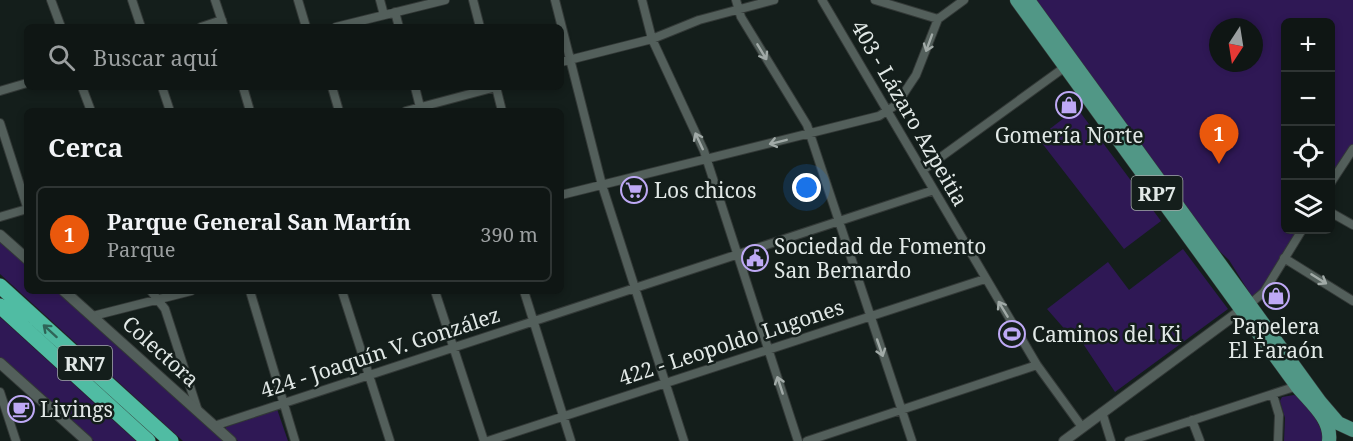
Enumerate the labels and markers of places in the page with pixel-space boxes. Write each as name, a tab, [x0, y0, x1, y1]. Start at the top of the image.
shop icon: Gomería Norte	[1054, 90, 1084, 120]
pin: 1	[1200, 114, 1238, 164]
place label: Gomería Norte	[995, 121, 1143, 149]
supermarket icon: Los chicos	[619, 175, 649, 205]
place label: Los chicos	[654, 176, 756, 204]
place label: Sociedad de Fomento San Bernardo	[774, 232, 986, 284]
public building icon: Sociedad de Fomento San Bernardo	[740, 243, 770, 273]
shop icon: Papelera El Faraón	[1261, 281, 1291, 311]
place label: Papelera El Faraón	[1228, 312, 1324, 364]
sports icon: Caminos del Ki	[997, 319, 1027, 349]
place label: Caminos del Ki	[1032, 320, 1182, 348]
cafe icon: Livings	[6, 394, 36, 424]
place label: Livings	[40, 395, 113, 423]

